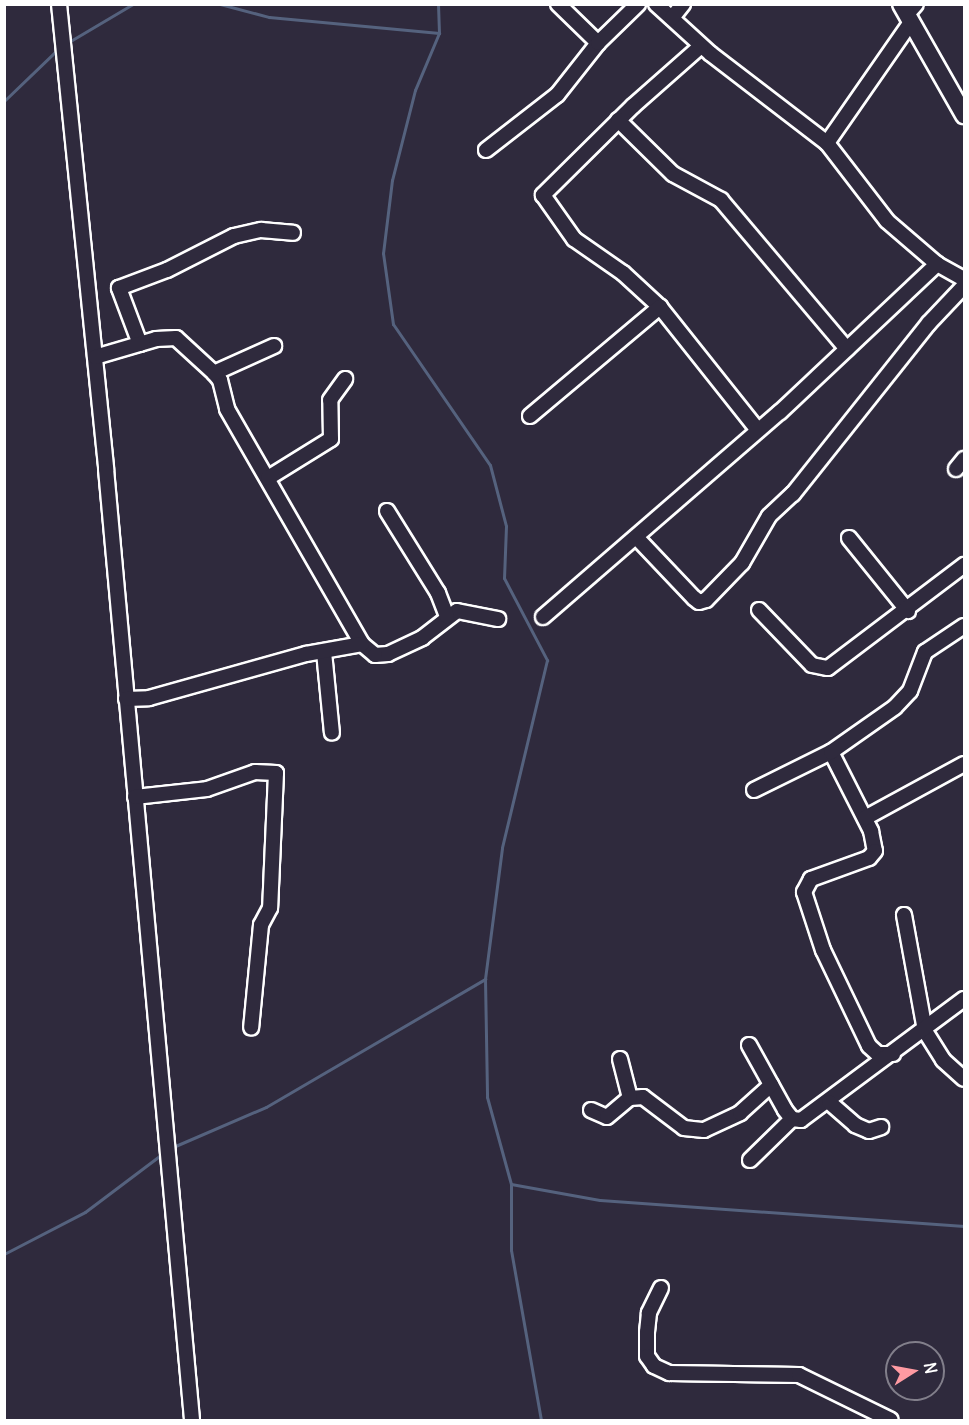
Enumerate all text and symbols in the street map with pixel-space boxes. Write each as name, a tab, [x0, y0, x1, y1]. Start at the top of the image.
north arrow	[885, 1341, 945, 1401]
text: N	[920, 1361, 942, 1375]

